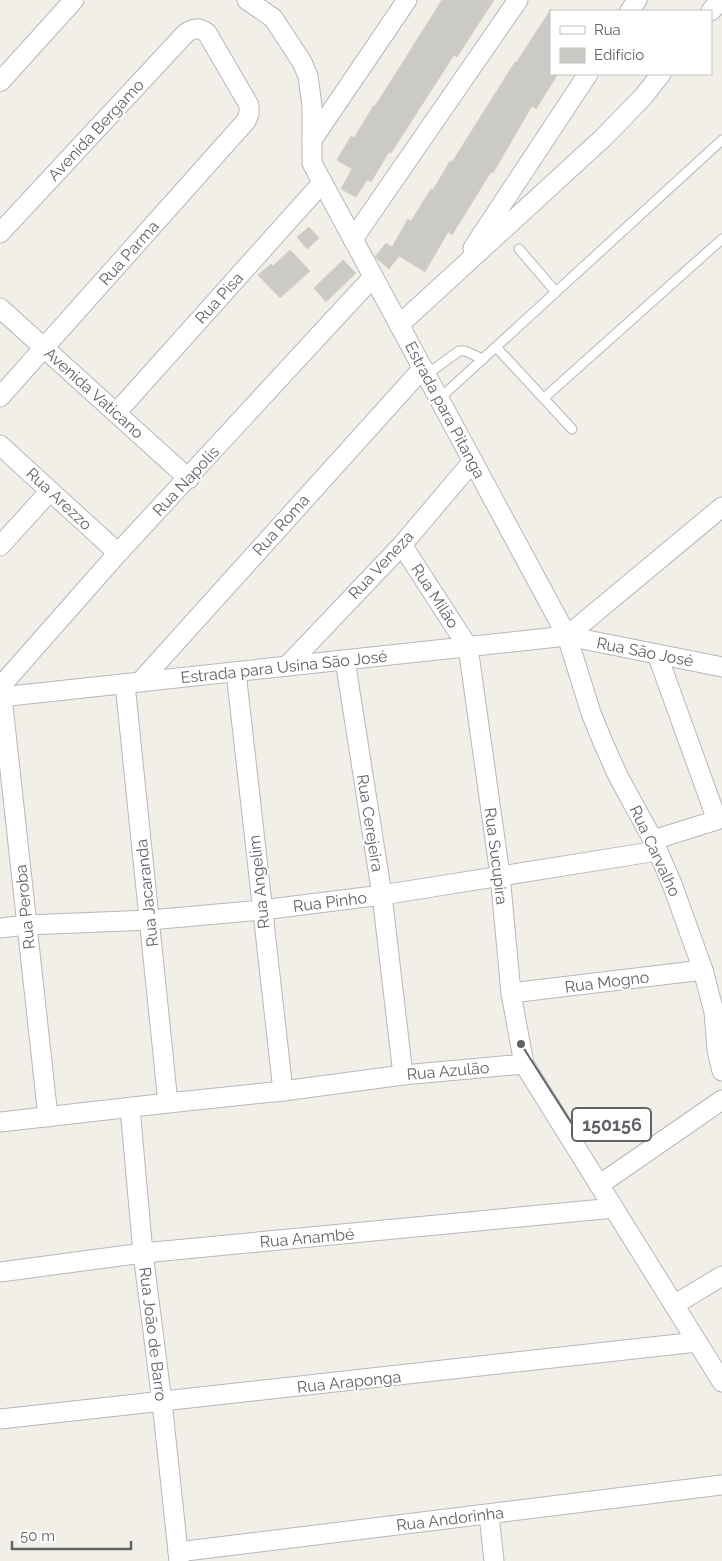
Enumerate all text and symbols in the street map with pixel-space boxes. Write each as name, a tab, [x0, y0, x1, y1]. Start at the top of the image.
legend	[550, 10, 712, 75]
text: Rua	[594, 21, 621, 39]
text: Edifício	[594, 46, 644, 64]
street label: Avenida Bergamo	[44, 75, 148, 185]
street label: Rua Parma	[95, 217, 163, 289]
street label: Rua Pisa	[191, 268, 247, 328]
street label: Estrada para Pitanga	[401, 338, 489, 482]
street label: Avenida Vaticano	[41, 344, 147, 442]
street label: Rua Napolis	[149, 442, 223, 520]
street label: Rua Arezzo	[22, 464, 96, 534]
street label: Rua Roma	[249, 490, 313, 560]
street label: Rua Veneza	[345, 527, 417, 603]
street label: Rua Milão	[407, 560, 463, 632]
street label: Rua São José	[595, 633, 695, 671]
street label: Estrada para Usina São José	[180, 647, 388, 687]
street label: Rua Cerejeira	[353, 773, 387, 873]
street label: Rua Carvalho	[626, 802, 684, 900]
street label: Rua Sucupira	[481, 806, 511, 906]
street label: Rua Angelim	[245, 834, 273, 930]
street label: Rua Jacaranda	[132, 838, 162, 948]
street label: Rua Peroba	[11, 864, 39, 950]
street label: Rua Pinho	[292, 888, 368, 916]
street label: Rua Mogno	[564, 967, 650, 997]
street label: Rua Azulão	[406, 1058, 490, 1084]
callout: 150156	[572, 1108, 651, 1141]
text: 150156	[582, 1114, 642, 1135]
street label: Rua Anambé	[259, 1224, 355, 1252]
street label: Rua João de Barro	[135, 1266, 171, 1402]
street label: Rua Araponga	[296, 1367, 402, 1397]
street label: Rua Andorinha	[395, 1503, 505, 1535]
scale bar	[12, 1518, 131, 1550]
text: 50 m	[20, 1527, 55, 1545]

